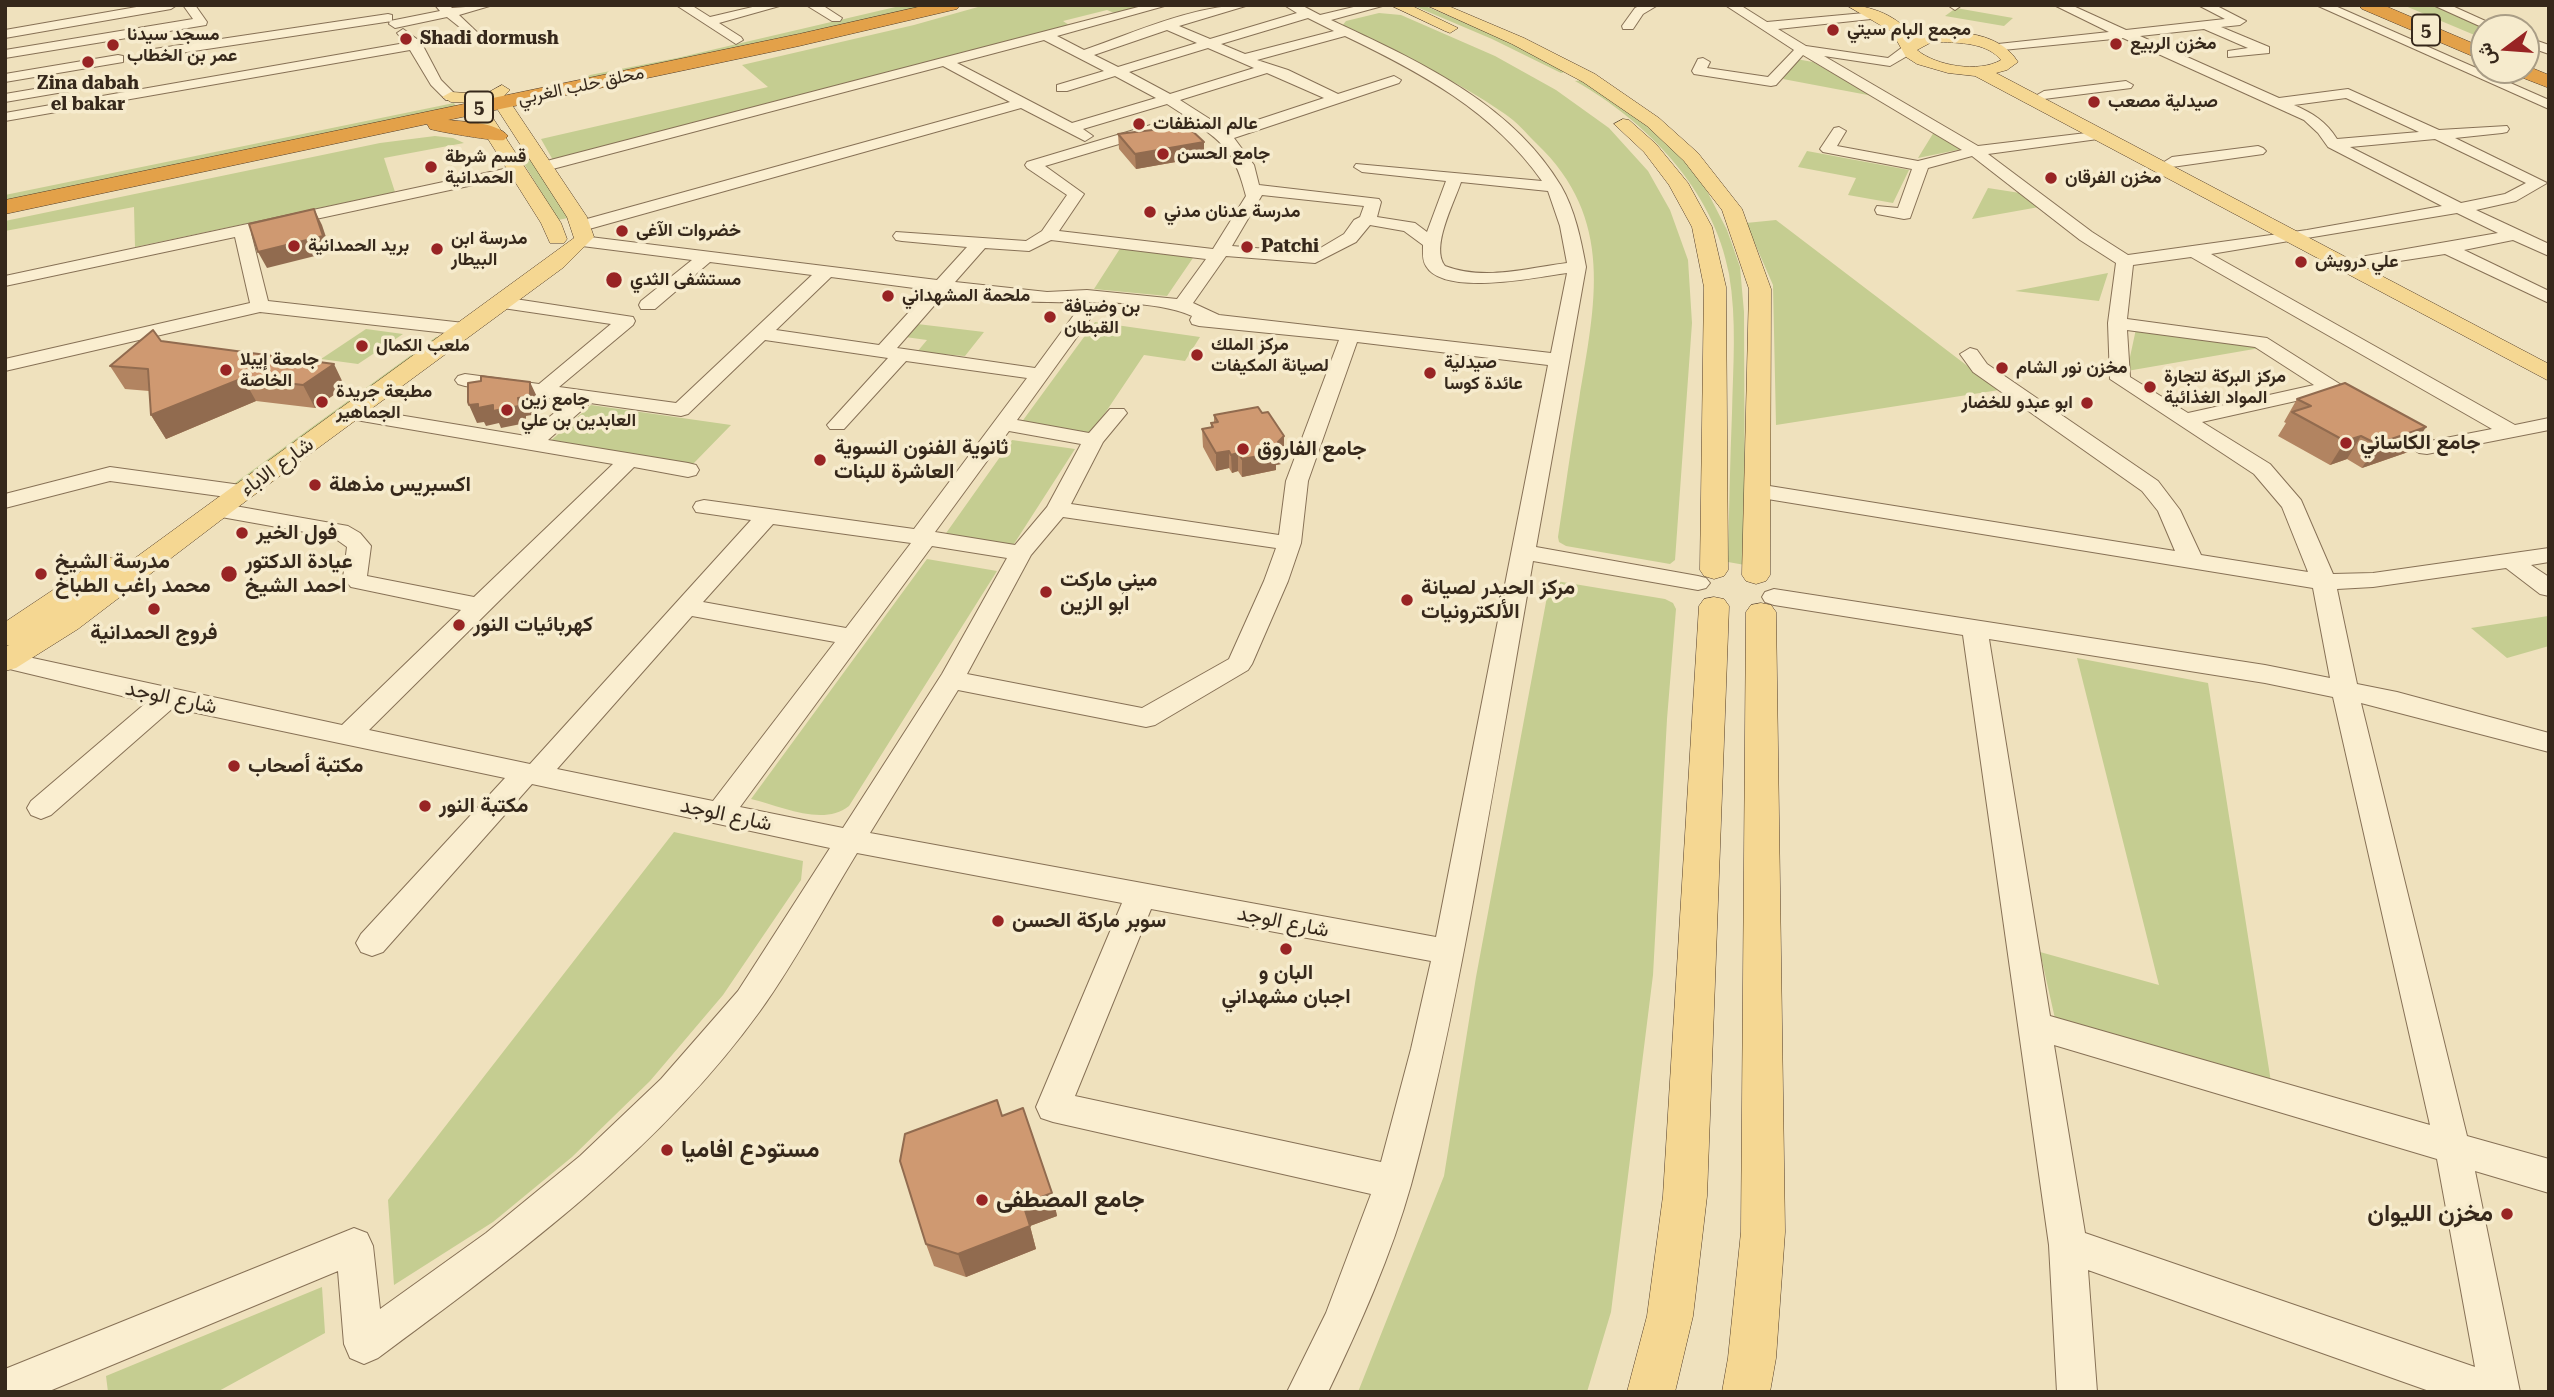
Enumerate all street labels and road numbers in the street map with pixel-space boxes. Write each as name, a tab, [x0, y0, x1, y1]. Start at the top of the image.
road number: 5	[2412, 14, 2440, 46]
street label: محلق حلب الغربي	[516, 62, 646, 110]
road number: 5	[465, 92, 493, 122]
street label: شارع الاباء	[235, 432, 319, 502]
street label: شارع الوجد	[123, 676, 219, 720]
street label: شارع الوجد	[678, 793, 774, 837]
street label: شارع الوجد	[1235, 901, 1331, 943]

